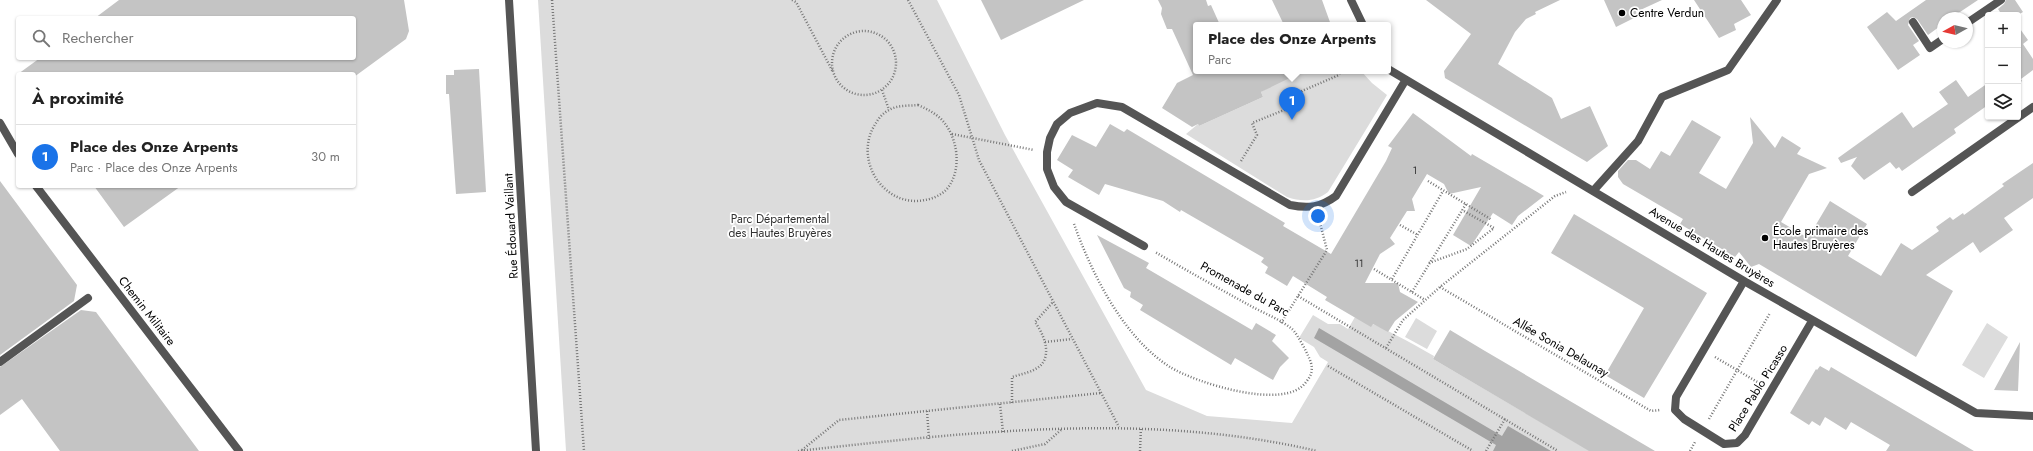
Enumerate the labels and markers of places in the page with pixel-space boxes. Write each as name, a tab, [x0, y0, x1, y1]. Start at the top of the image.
place label: Centre Verdun	[1630, 4, 1704, 22]
marker: Centre Verdun	[1617, 8, 1627, 18]
pin: 1	[1279, 87, 1305, 120]
place label: École primaire des Hautes Bruyères	[1773, 222, 1868, 254]
marker: École primaire des Hautes Bruyères	[1760, 233, 1770, 243]

